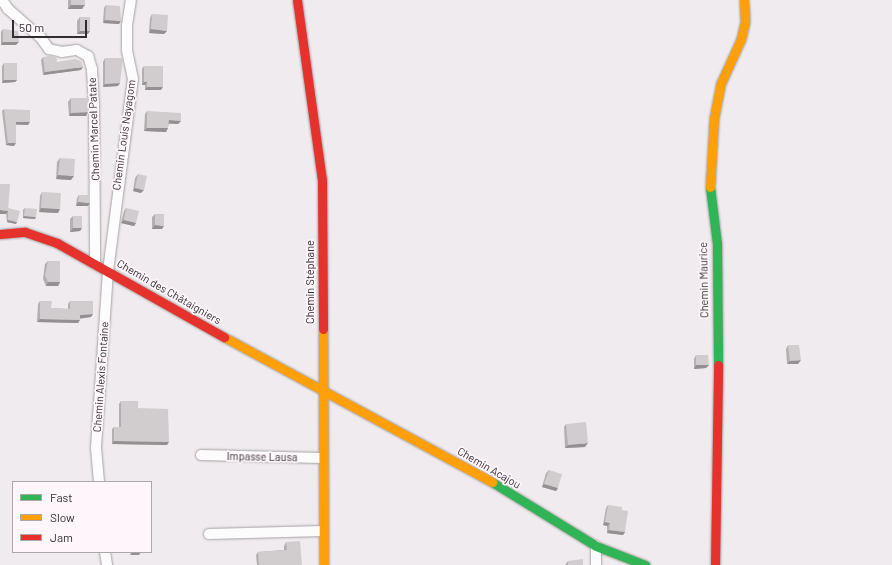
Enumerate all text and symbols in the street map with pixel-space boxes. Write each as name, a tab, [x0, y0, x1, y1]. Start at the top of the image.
scale bar	[14, 12, 89, 38]
text: 50 m	[19, 20, 44, 34]
street label: Chemin Marcel Patate	[86, 77, 102, 181]
street label: Chemin Louis Nayagom	[110, 79, 138, 191]
street label: Chemin Stéphane	[303, 240, 317, 324]
street label: Chemin Maurice	[697, 242, 711, 318]
street label: Chemin des Châtaigniers	[115, 257, 223, 327]
street label: Chemin Alexis Fontaine	[91, 321, 111, 433]
street label: Chemin Acajou	[455, 445, 523, 491]
street label: Impasse Lausa	[226, 450, 298, 464]
legend	[12, 481, 152, 553]
text: Fast	[50, 490, 73, 504]
text: Slow	[50, 510, 75, 524]
text: Jam	[50, 530, 73, 544]

